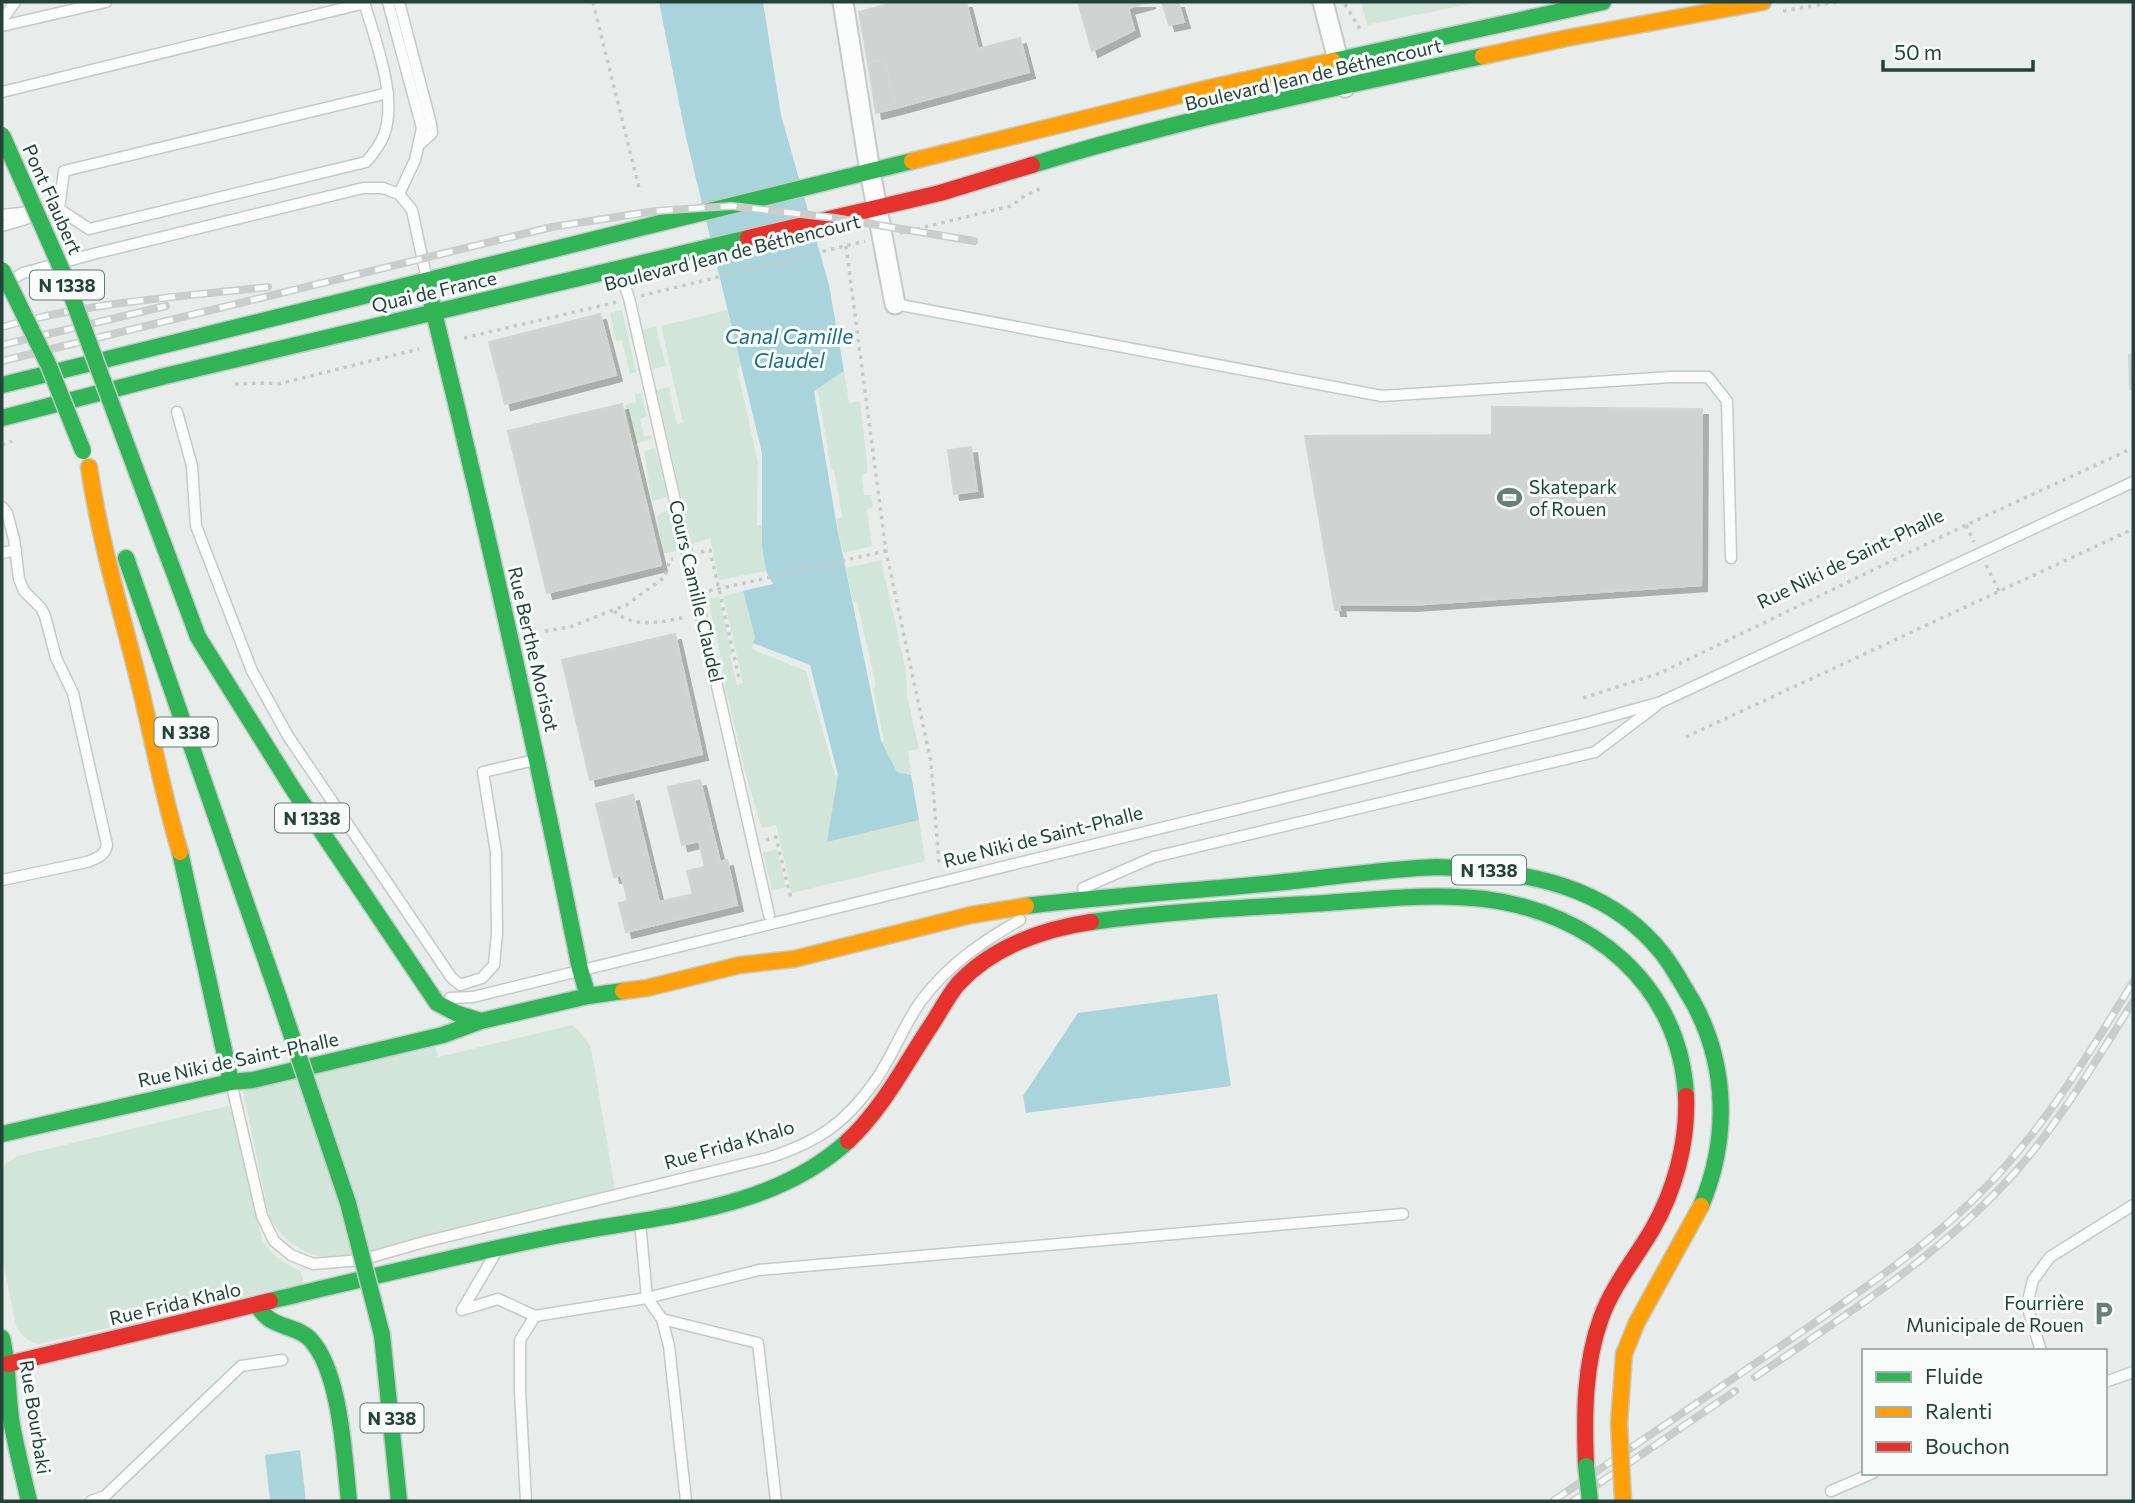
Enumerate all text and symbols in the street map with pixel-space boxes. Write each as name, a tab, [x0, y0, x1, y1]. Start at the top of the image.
scale bar	[1883, 28, 2034, 72]
street label: Boulevard Jean de Béthencourt	[1182, 33, 1444, 115]
text: 50 m	[1894, 39, 1942, 64]
street label: Pont Flaubert	[18, 140, 88, 258]
street label: Boulevard Jean de Béthencourt	[601, 209, 863, 295]
street label: Quai de France	[369, 265, 499, 317]
road number: N 1338	[30, 270, 104, 300]
water label: Canal Camille Claudel	[725, 323, 853, 372]
place label: Skatepark of Rouen	[1529, 475, 1617, 520]
sports icon: Skatepark of Rouen	[1495, 483, 1523, 511]
street label: Cours Camille Claudel	[665, 498, 729, 684]
street label: Rue Niki de Saint-Phalle	[1753, 503, 1947, 613]
street label: Rue Berthe Morisot	[504, 564, 564, 734]
road number: N 338	[154, 718, 218, 746]
street label: Rue Niki de Saint-Phalle	[941, 800, 1145, 872]
road number: N 1338	[275, 804, 349, 832]
road number: N 1338	[1452, 856, 1526, 884]
street label: Rue Niki de Saint-Phalle	[136, 1026, 340, 1092]
street label: Rue Frida Khalo	[661, 1114, 797, 1174]
street label: Rue Frida Khalo	[107, 1277, 243, 1329]
place label: Fourrière Municipale de Rouen	[1906, 1291, 2084, 1336]
parking icon: Fourrière Municipale de Rouen	[2090, 1299, 2118, 1327]
legend	[1862, 1349, 2107, 1475]
street label: Rue Bourbaki	[16, 1358, 56, 1476]
text: Fluide	[1925, 1363, 1983, 1388]
text: Ralenti	[1925, 1398, 1992, 1423]
road number: N 338	[360, 1404, 424, 1433]
text: Bouchon	[1925, 1433, 2010, 1458]

